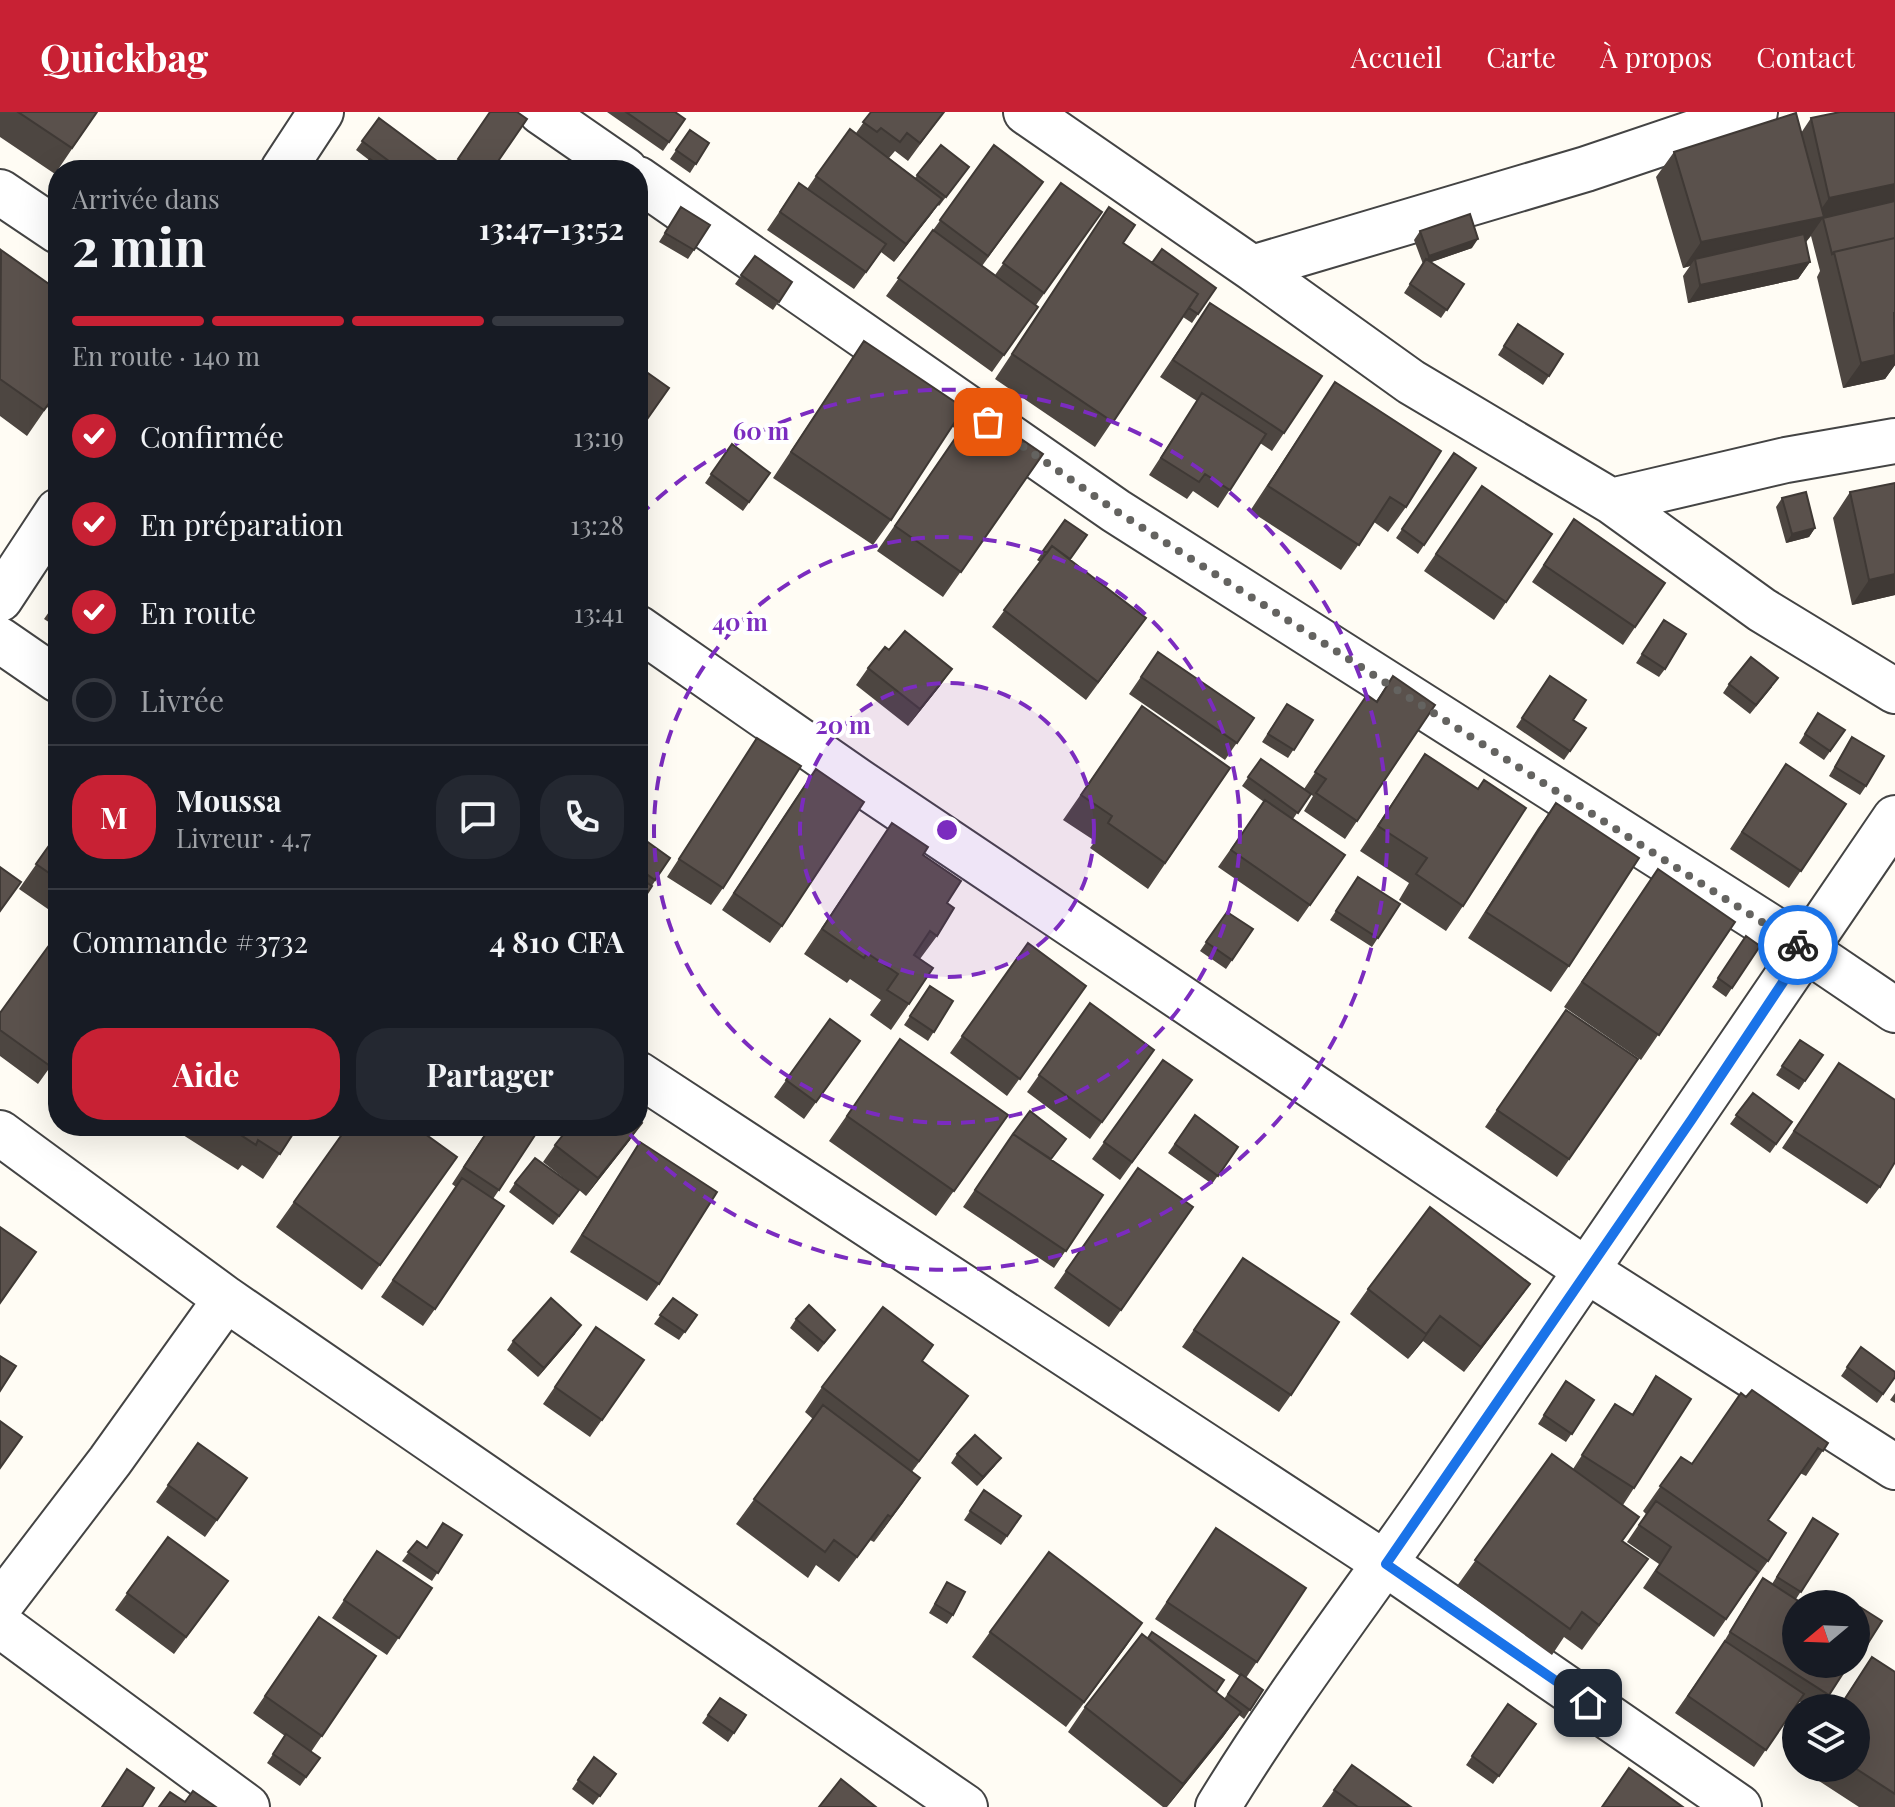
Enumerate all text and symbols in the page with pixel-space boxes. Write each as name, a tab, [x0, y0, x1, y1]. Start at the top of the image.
text: Quickbag	[40, 31, 208, 82]
text: Accueil	[1351, 38, 1442, 75]
text: Carte	[1486, 38, 1556, 75]
text: À propos	[1600, 38, 1712, 75]
text: Contact	[1756, 38, 1855, 75]
text: Arrivée dans	[72, 181, 220, 216]
text: 13:47–13:52	[479, 208, 624, 248]
text: 2 min	[72, 211, 206, 280]
text: En route · 140 m	[72, 338, 260, 373]
pin	[954, 388, 1022, 456]
icon: bag	[966, 400, 1010, 444]
icon: check	[72, 414, 116, 458]
text: 60 m	[733, 414, 789, 446]
text: Confirmée	[140, 416, 284, 456]
text: 13:19	[573, 419, 624, 454]
icon: check	[72, 502, 116, 546]
text: En préparation	[140, 504, 343, 544]
text: 13:28	[570, 507, 624, 542]
icon: check	[72, 590, 116, 634]
text: En route	[140, 592, 256, 632]
text: 13:41	[574, 595, 624, 630]
text: 40 m	[712, 605, 768, 637]
text: Livrée	[140, 680, 224, 720]
text: 20 m	[815, 708, 871, 740]
button: chat	[436, 775, 520, 859]
button: phone	[540, 775, 624, 859]
text: Moussa	[176, 780, 282, 820]
text: M	[100, 797, 128, 837]
centre of rings	[933, 816, 961, 844]
text: Livreur · 4.7	[176, 820, 311, 855]
courier	[1758, 905, 1838, 985]
text: Commande #3732	[72, 921, 308, 961]
text: 4 810 CFA	[490, 921, 624, 961]
icon: bike	[1776, 923, 1820, 967]
button: Aide	[72, 1028, 340, 1120]
button: Partager	[356, 1028, 624, 1120]
north arrow	[1782, 1590, 1870, 1678]
map controls	[1782, 1590, 1870, 1782]
pin	[1554, 1669, 1622, 1737]
icon: home	[1566, 1681, 1610, 1725]
button: layers	[1782, 1694, 1870, 1782]

